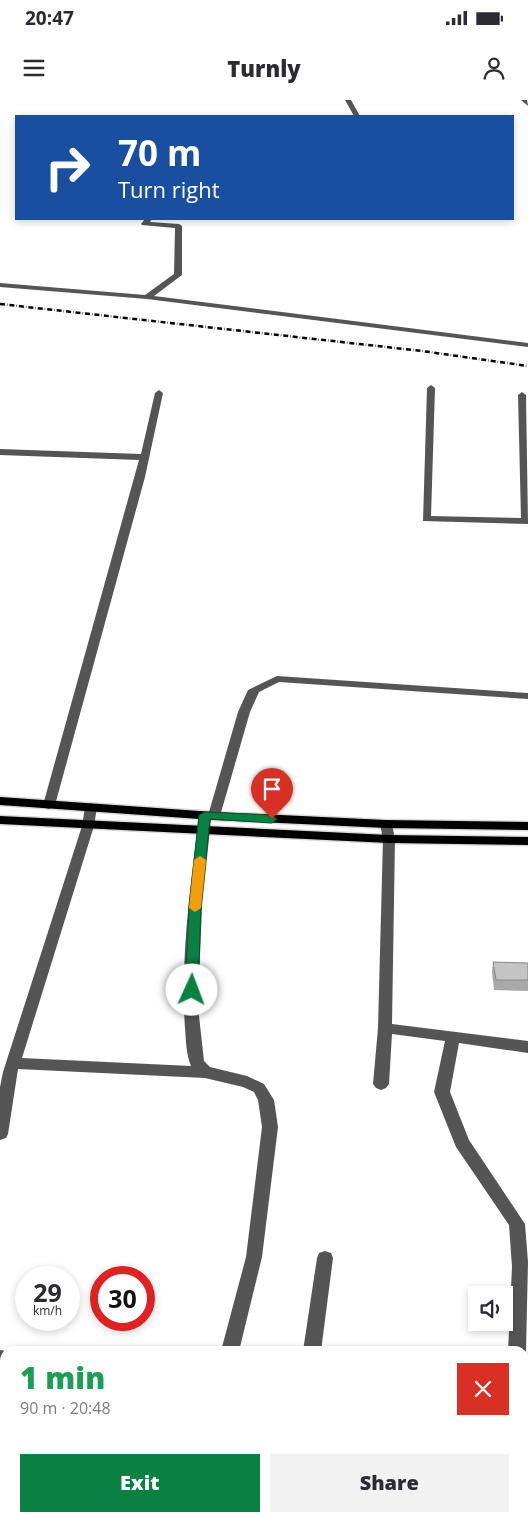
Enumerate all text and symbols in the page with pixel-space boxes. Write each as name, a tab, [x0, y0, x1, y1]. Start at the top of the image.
text: 20:47	[25, 5, 74, 31]
text: Turnly	[227, 53, 301, 83]
icon: menu	[20, 54, 48, 82]
icon: person	[480, 54, 508, 82]
text: 70 m	[118, 129, 201, 176]
icon: right	[35, 135, 100, 200]
text: Turn right	[118, 174, 220, 204]
pin	[251, 768, 293, 819]
icon: arrive	[258, 775, 286, 803]
position arrow	[165, 963, 217, 1015]
speed limit sign: 30	[90, 1266, 155, 1331]
text: 29	[33, 1275, 62, 1309]
map controls	[468, 1286, 513, 1331]
button: sound	[468, 1286, 513, 1331]
text: km/h	[33, 1302, 62, 1319]
text: 1 min	[20, 1357, 105, 1398]
button: close	[457, 1363, 509, 1415]
text: 90 m · 20:48	[20, 1397, 111, 1419]
button: Exit	[20, 1454, 260, 1512]
button: Share	[270, 1454, 509, 1512]

